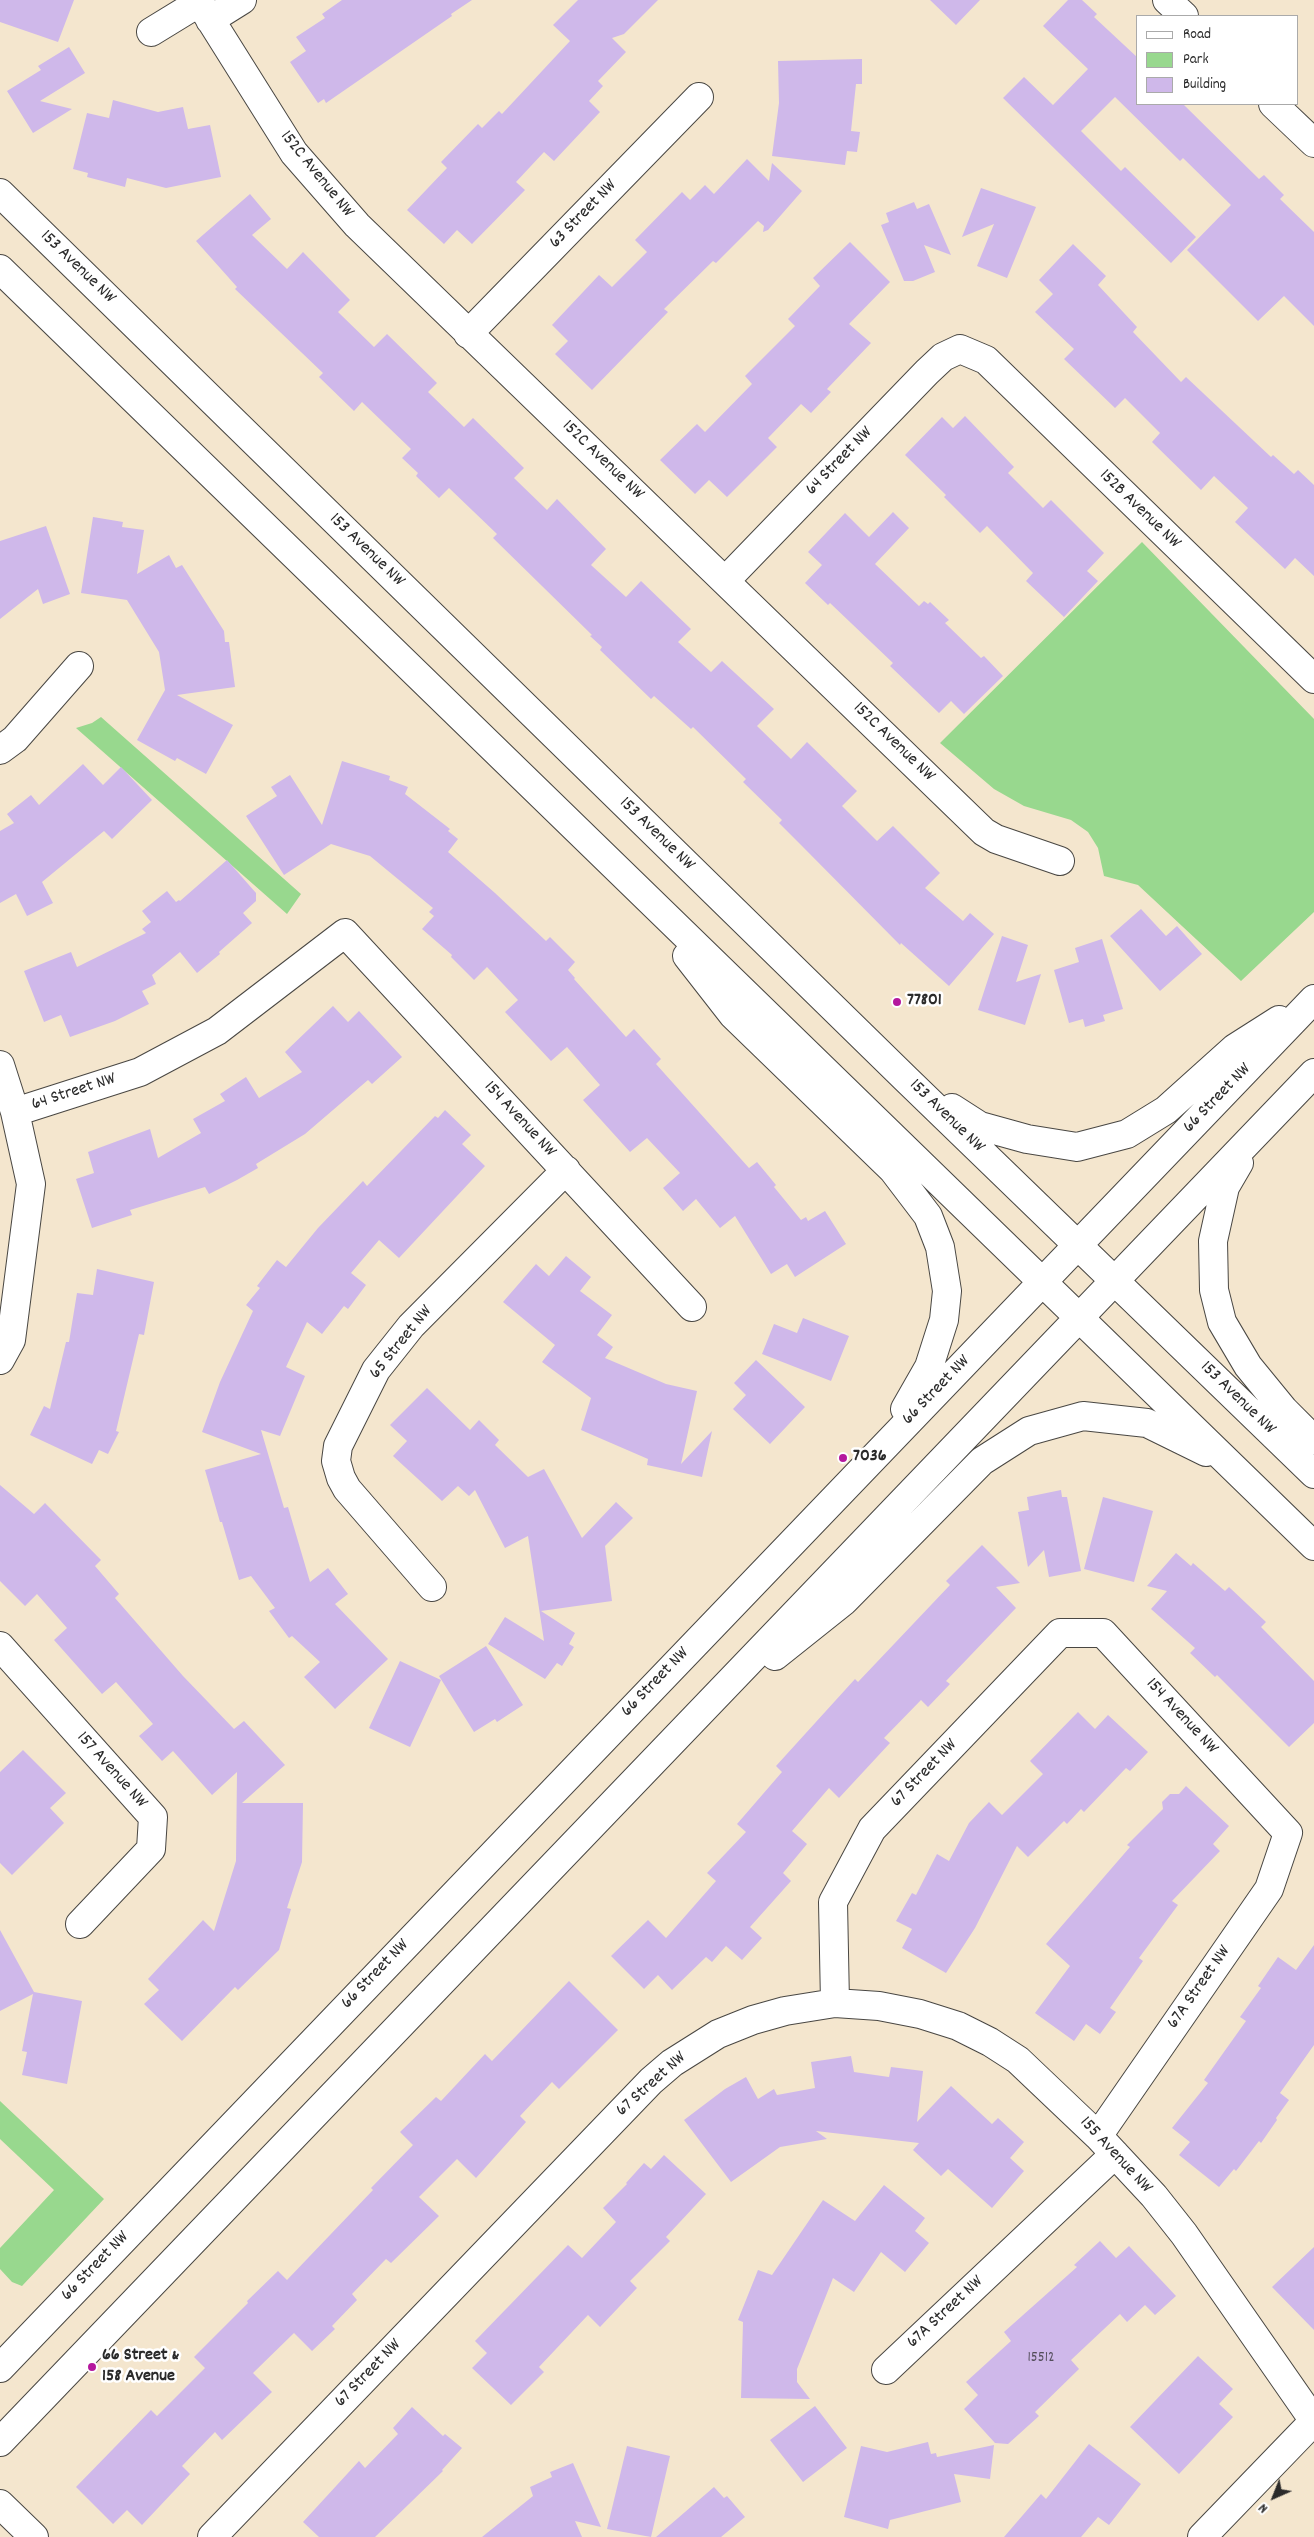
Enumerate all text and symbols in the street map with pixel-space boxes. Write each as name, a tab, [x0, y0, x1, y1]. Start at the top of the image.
legend	[1136, 15, 1299, 105]
text: Road	[1183, 24, 1211, 46]
text: Park	[1183, 49, 1209, 71]
text: Building	[1183, 74, 1226, 96]
street label: 152C Avenue NW	[274, 127, 358, 223]
street label: 63 Street NW	[546, 176, 622, 254]
street label: 153 Avenue NW	[35, 227, 119, 309]
street label: 152C Avenue NW	[556, 417, 648, 505]
street label: 64 Street NW	[802, 423, 878, 501]
street label: 152B Avenue NW	[1094, 466, 1184, 554]
street label: 153 Avenue NW	[324, 510, 408, 592]
street label: 152C Avenue NW	[847, 699, 939, 787]
street label: 153 Avenue NW	[614, 794, 698, 876]
place label: 77801	[907, 991, 942, 1013]
marker: 77801	[891, 996, 903, 1008]
street label: 66 Street NW	[1179, 1060, 1257, 1138]
street label: 64 Street NW	[29, 1069, 119, 1117]
street label: 153 Avenue NW	[904, 1076, 988, 1158]
street label: 154 Avenue NW	[478, 1077, 560, 1163]
street label: 65 Street NW	[366, 1302, 438, 1384]
street label: 66 Street NW	[898, 1352, 976, 1430]
street label: 153 Avenue NW	[1195, 1358, 1279, 1440]
place label: 7036	[853, 1447, 887, 1469]
marker: 7036	[837, 1452, 849, 1464]
street label: 66 Street NW	[617, 1644, 695, 1722]
street label: 154 Avenue NW	[1140, 1674, 1222, 1760]
street label: 157 Avenue NW	[71, 1728, 151, 1814]
street label: 67 Street NW	[887, 1735, 963, 1813]
street label: 66 Street NW	[337, 1936, 415, 2014]
street label: 67A Street NW	[1163, 1942, 1237, 2034]
street label: 67 Street NW	[612, 2048, 692, 2122]
street label: 155 Avenue NW	[1074, 2113, 1156, 2199]
street label: 66 Street NW	[57, 2228, 135, 2306]
street label: 67A Street NW	[903, 2272, 989, 2354]
street label: 67 Street NW	[331, 2335, 407, 2413]
place label: 66 Street & 158 Avenue	[102, 2346, 180, 2388]
house number: 15512	[1027, 2350, 1055, 2368]
marker: 66 Street & 158 Avenue	[86, 2361, 98, 2373]
north arrow	[1249, 2472, 1299, 2522]
text: N	[1254, 2498, 1273, 2517]

